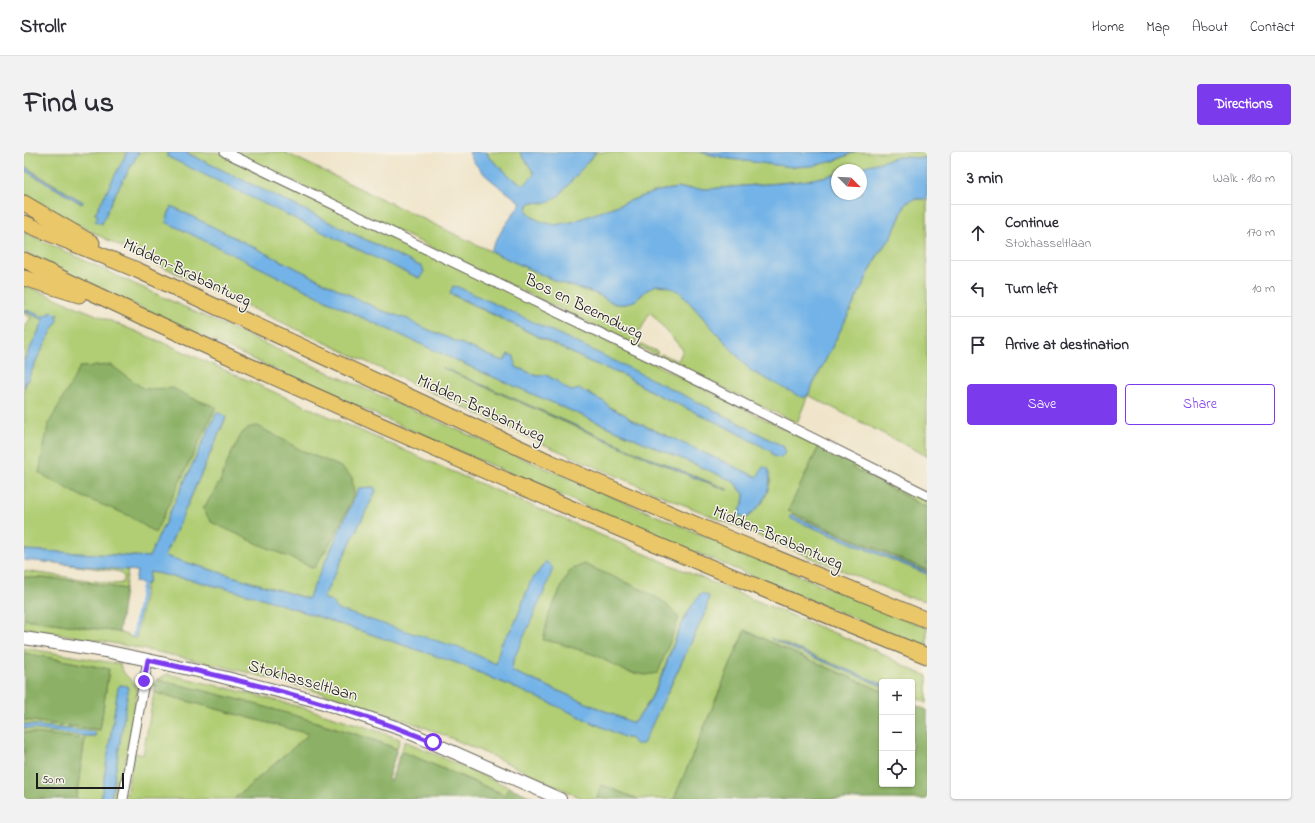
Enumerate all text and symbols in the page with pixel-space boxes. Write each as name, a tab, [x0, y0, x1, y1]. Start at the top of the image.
text: Strollr	[20, 14, 66, 41]
text: Home	[1092, 17, 1124, 38]
text: Map	[1146, 17, 1170, 38]
text: About	[1192, 17, 1228, 38]
text: Contact	[1250, 17, 1295, 38]
text: Find us	[24, 84, 114, 125]
button: Directions	[1197, 84, 1291, 125]
north arrow	[831, 164, 867, 200]
text: 3 min	[967, 166, 1003, 191]
text: Walk · 180 m	[1213, 169, 1275, 188]
text: Continue	[1005, 212, 1059, 234]
icon: ahead	[967, 222, 989, 244]
text: 170 m	[1247, 223, 1275, 242]
street label: Midden-Brabantweg	[118, 232, 255, 316]
text: Stokhasseltlaan	[1005, 234, 1091, 253]
street label: Bos en Beemdweg	[519, 267, 648, 348]
icon: left	[967, 278, 989, 300]
text: Turn left	[1005, 278, 1058, 300]
text: 10 m	[1252, 279, 1275, 298]
icon: arrive	[967, 334, 989, 356]
text: Arrive at destination	[1005, 334, 1129, 356]
street label: Midden-Brabantweg	[412, 368, 549, 452]
button: Save	[967, 384, 1117, 425]
button: Share	[1125, 384, 1275, 425]
street label: Midden-Brabantweg	[708, 499, 847, 579]
street label: Stokhasseltlaan	[245, 653, 361, 709]
route end	[135, 672, 153, 690]
map controls	[879, 679, 915, 787]
button: +	[879, 679, 915, 715]
button: −	[879, 715, 915, 751]
route start	[424, 733, 442, 751]
button: locate	[879, 751, 915, 787]
scale bar	[36, 771, 124, 790]
text: 50 m	[42, 772, 64, 788]

